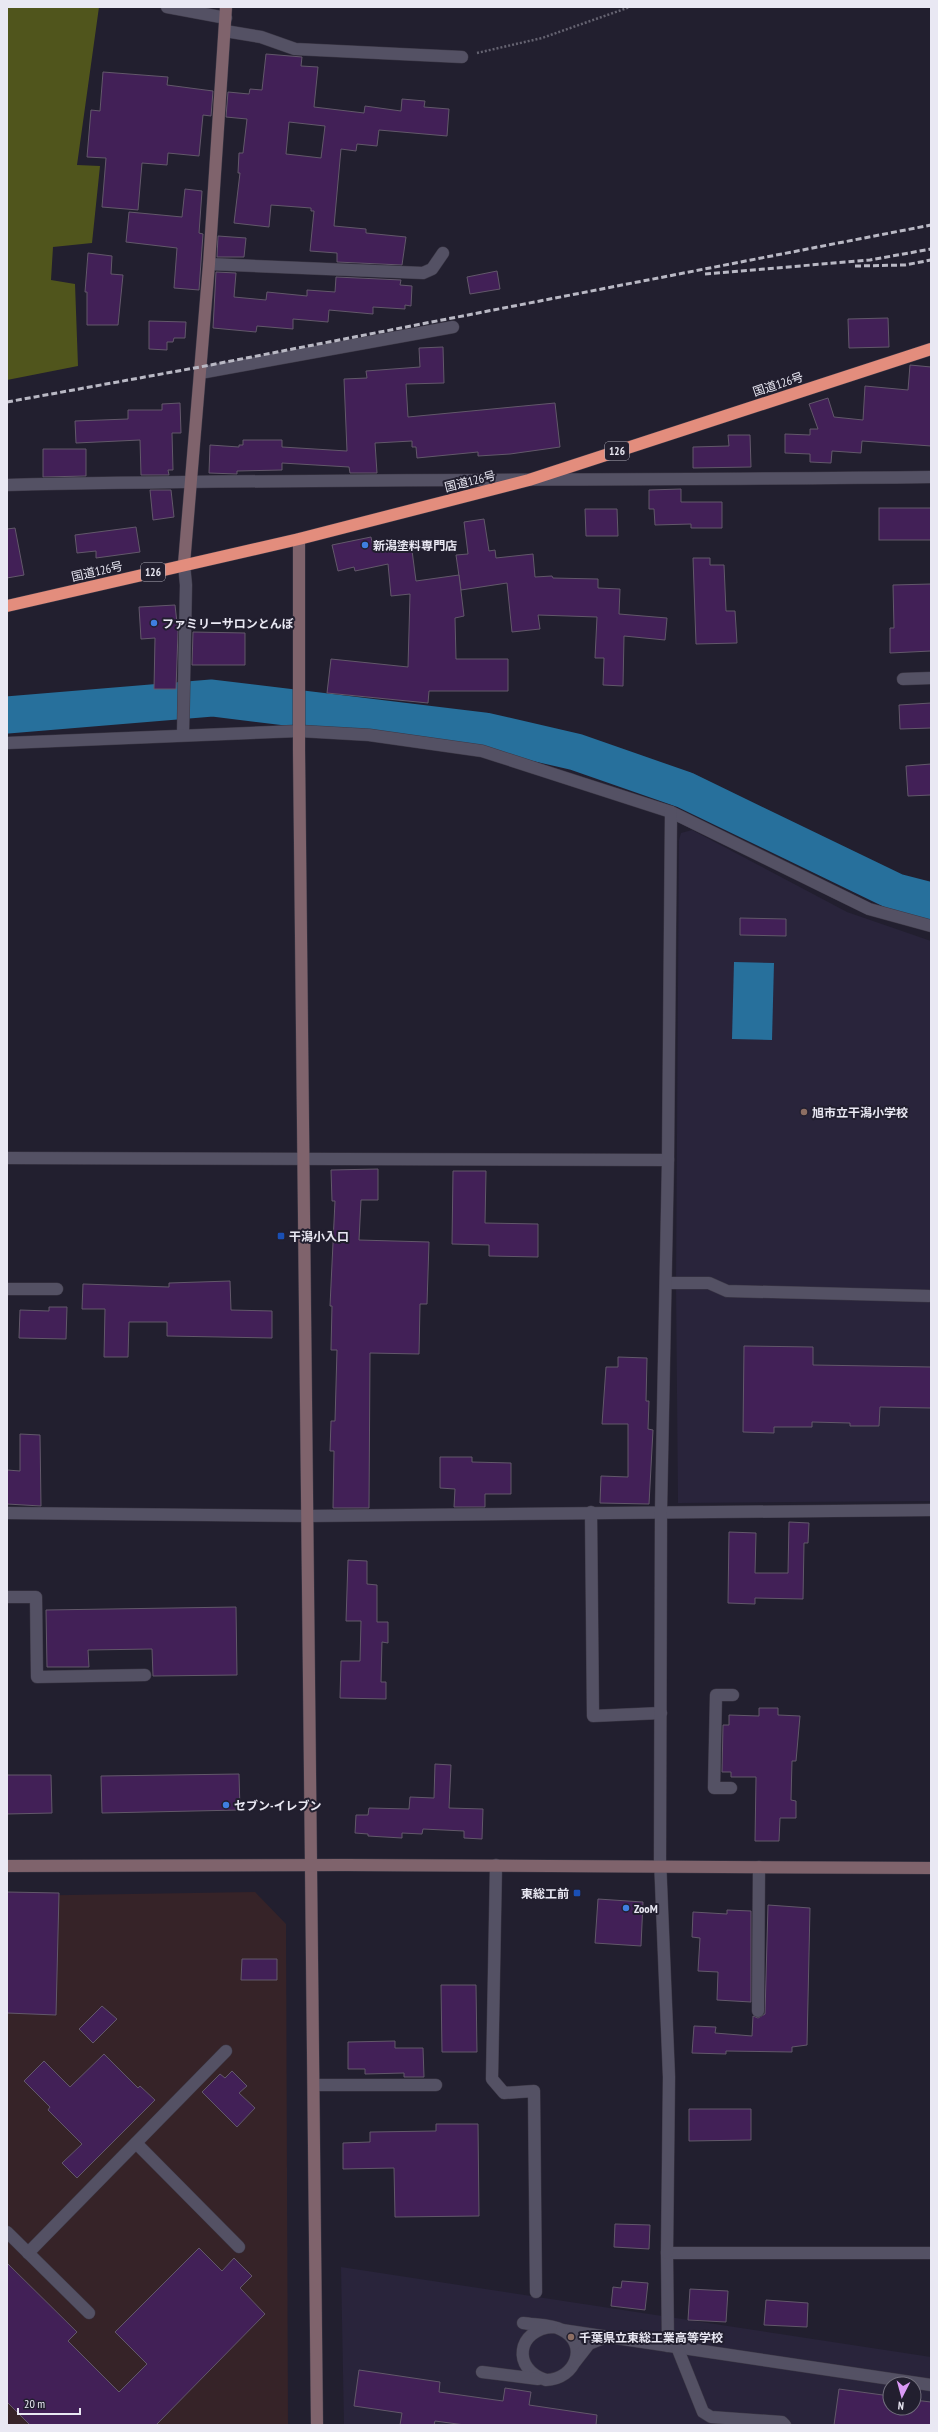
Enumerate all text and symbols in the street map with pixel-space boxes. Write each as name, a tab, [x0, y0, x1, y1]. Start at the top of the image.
street label: 国道126号	[751, 369, 805, 399]
road number: 126	[605, 442, 629, 460]
street label: 国道126号	[443, 467, 497, 495]
place label: 新潟塗料専門店	[373, 538, 457, 553]
marker: 新潟塗料専門店	[360, 540, 370, 550]
street label: 国道126号	[70, 558, 124, 584]
road number: 126	[141, 563, 165, 581]
place label: ファミリーサロンとんぼ	[162, 616, 294, 631]
marker: ファミリーサロンとんぼ	[149, 618, 159, 628]
place label: 旭市立干潟小学校	[812, 1105, 908, 1120]
marker: 旭市立干潟小学校	[799, 1107, 809, 1117]
place label: 干潟小入口	[289, 1229, 349, 1244]
marker: 干潟小入口	[276, 1231, 286, 1241]
place label: セブン-イレブン	[234, 1798, 322, 1813]
marker: セブン-イレブン	[221, 1800, 231, 1810]
place label: 東総工前	[521, 1886, 569, 1901]
marker: 東総工前	[572, 1888, 582, 1898]
place label: ZooM	[634, 1901, 658, 1916]
marker: ZooM	[621, 1903, 631, 1913]
place label: 千葉県立東総工業高等学校	[579, 2330, 723, 2345]
marker: 千葉県立東総工業高等学校	[566, 2332, 576, 2342]
north arrow	[882, 2376, 922, 2416]
scale bar	[18, 2390, 80, 2416]
text: 20 m	[24, 2396, 45, 2411]
text: N	[897, 2399, 905, 2413]

